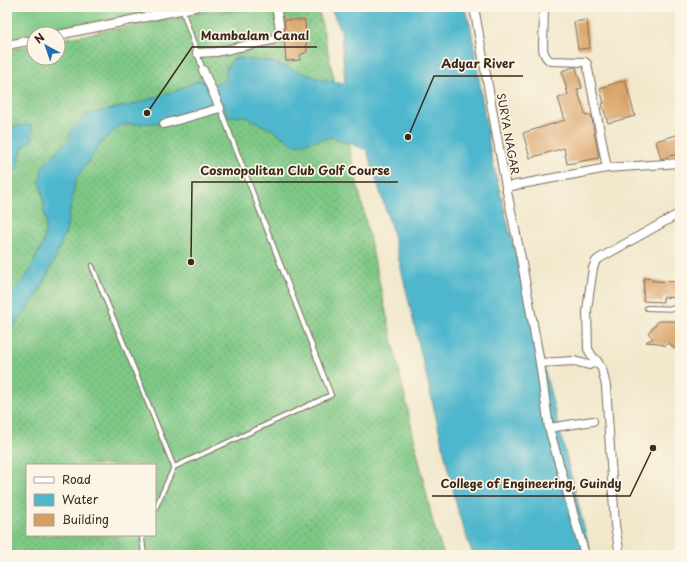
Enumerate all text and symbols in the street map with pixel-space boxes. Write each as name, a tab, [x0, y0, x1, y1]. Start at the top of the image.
callout: Mambalam Canal	[192, 23, 317, 47]
north arrow	[26, 26, 66, 66]
text: Mambalam Canal	[201, 26, 309, 44]
text: N	[30, 28, 48, 47]
callout: Adyar River	[434, 52, 523, 76]
text: Adyar River	[441, 54, 516, 72]
street label: SURYA NAGAR	[493, 92, 524, 176]
callout: Cosmopolitan Club Golf Course	[192, 158, 398, 182]
text: Cosmopolitan Club Golf Course	[200, 161, 390, 179]
legend	[26, 464, 156, 536]
text: Road	[62, 470, 91, 488]
callout: College of Engineering, Guindy	[432, 472, 630, 496]
text: College of Engineering, Guindy	[441, 474, 621, 492]
text: Water	[62, 490, 99, 508]
text: Building	[62, 510, 109, 528]

